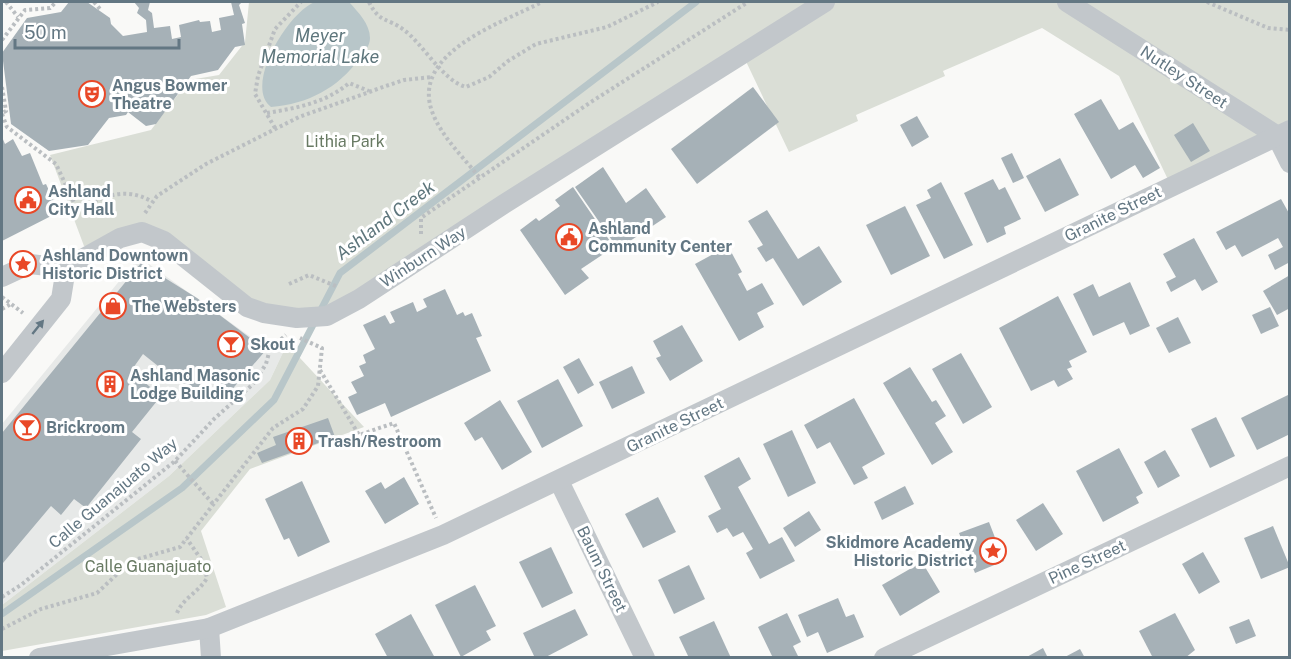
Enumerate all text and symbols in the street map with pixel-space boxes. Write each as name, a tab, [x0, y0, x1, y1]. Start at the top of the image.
scale bar	[15, 12, 178, 50]
text: 50 m	[24, 22, 67, 43]
water label: Meyer Memorial Lake	[261, 25, 380, 67]
street label: Nutley Street	[1137, 42, 1231, 112]
place label: Angus Bowmer Theatre	[112, 76, 228, 113]
theatre icon: Angus Bowmer Theatre	[77, 79, 107, 109]
park label: Lithia Park	[305, 132, 385, 151]
water label: Ashland Creek	[331, 176, 439, 264]
place label: Ashland City Hall	[48, 182, 115, 219]
street label: Granite Street	[1062, 182, 1164, 246]
public building icon: Ashland City Hall	[13, 185, 43, 215]
place label: Ashland Community Center	[588, 219, 732, 256]
street label: Winburn Way	[377, 222, 470, 292]
public building icon: Ashland Community Center	[554, 222, 584, 252]
place label: Ashland Downtown Historic District	[42, 246, 188, 283]
place icon: Ashland Downtown Historic District	[8, 249, 38, 279]
shop icon: The Websters	[98, 291, 128, 321]
place label: The Websters	[132, 297, 236, 316]
one-way arrow	[31, 319, 43, 334]
bar icon: Skout	[216, 329, 246, 359]
place label: Skout	[250, 335, 296, 354]
place label: Ashland Masonic Lodge Building	[130, 366, 260, 403]
building icon: Ashland Masonic Lodge Building	[95, 369, 125, 399]
street label: Granite Street	[624, 393, 726, 457]
bar icon: Brickroom	[12, 412, 42, 442]
place label: Brickroom	[46, 418, 125, 437]
building icon: Trash/Restroom	[284, 426, 314, 456]
place label: Trash/Restroom	[318, 432, 441, 451]
street label: Calle Guanajuato Way	[45, 433, 181, 552]
street label: Baum Street	[573, 523, 631, 615]
place label: Skidmore Academy Historic District	[826, 533, 974, 570]
place icon: Skidmore Academy Historic District	[978, 536, 1008, 566]
street label: Pine Street	[1045, 536, 1129, 588]
park label: Calle Guanajuato	[85, 557, 211, 576]

